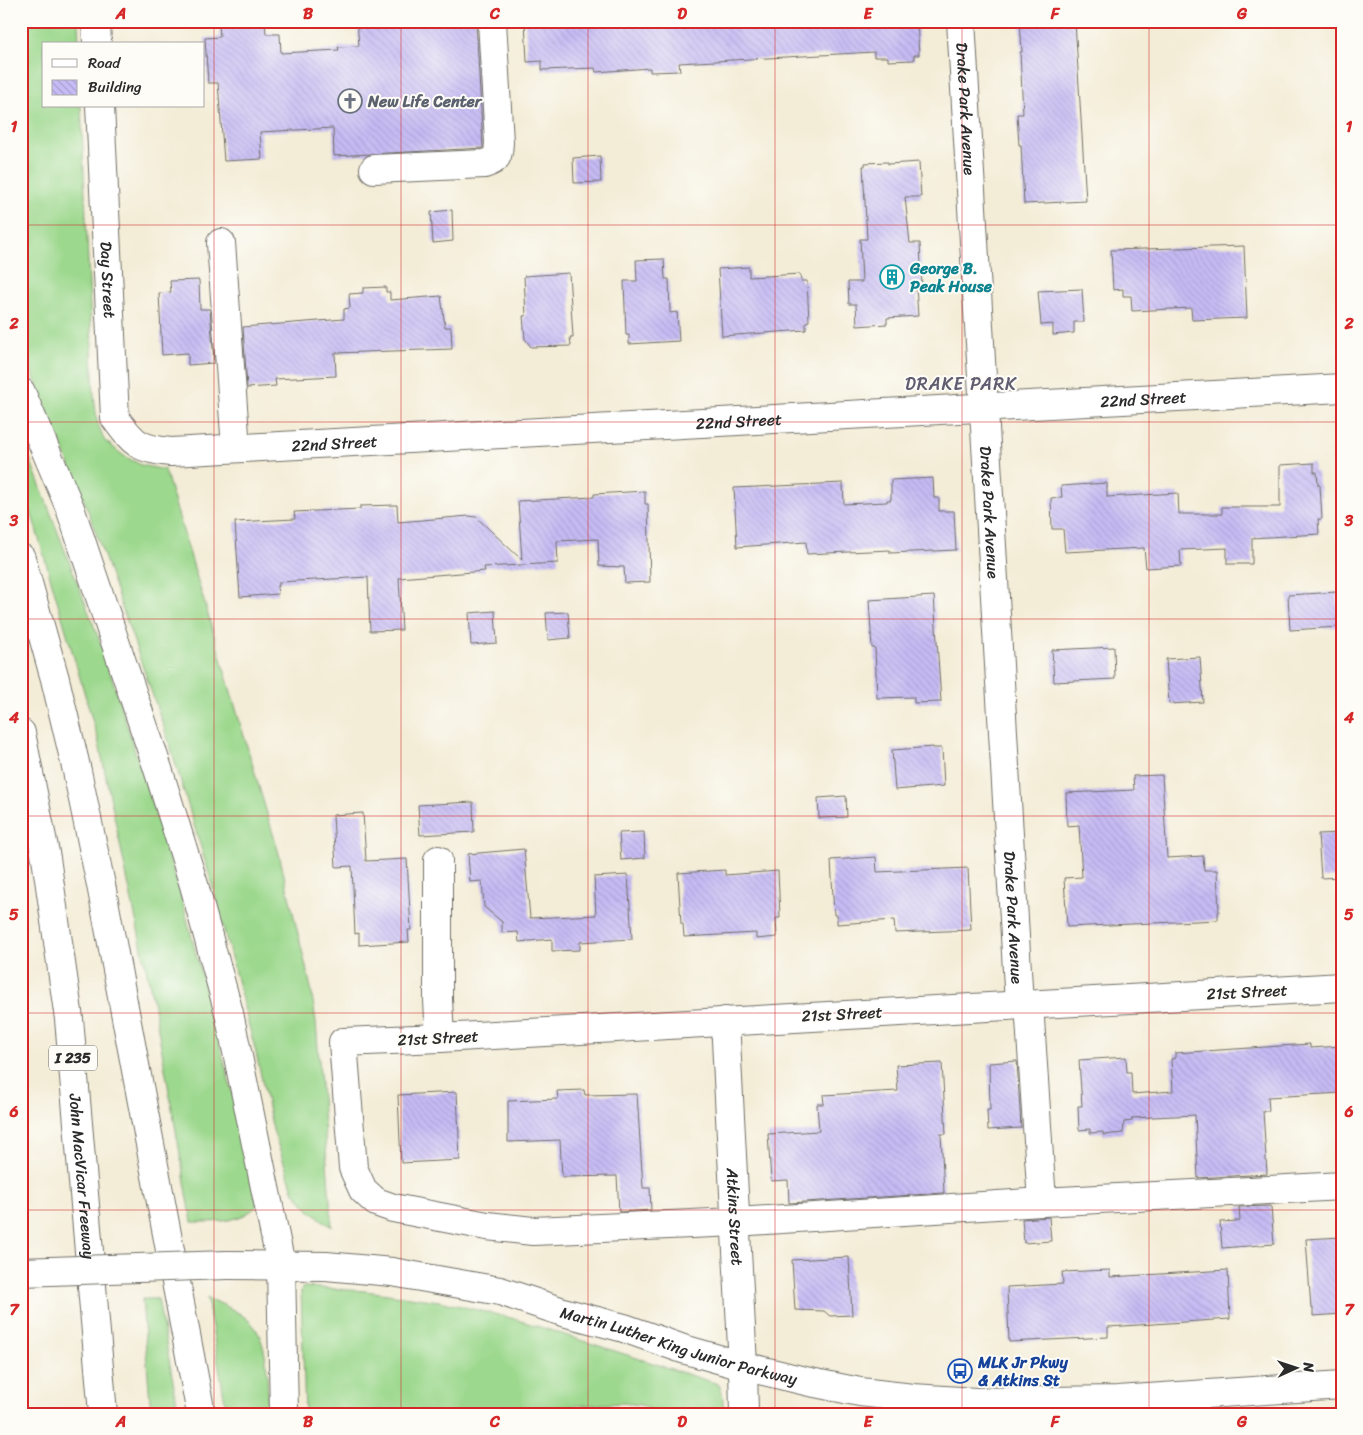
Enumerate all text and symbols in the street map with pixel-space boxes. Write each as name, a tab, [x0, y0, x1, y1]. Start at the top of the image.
text: A	[115, 0, 126, 28]
text: B	[303, 0, 314, 28]
text: C	[489, 0, 501, 28]
text: D	[677, 0, 687, 28]
text: E	[864, 0, 874, 28]
text: F	[1050, 0, 1061, 28]
text: G	[1236, 0, 1248, 28]
legend	[42, 42, 205, 108]
street label: Drake Park Avenue	[948, 42, 985, 176]
text: Road	[88, 50, 121, 76]
text: Building	[88, 74, 142, 100]
place label: New Life Center	[367, 87, 483, 116]
church icon: New Life Center	[337, 88, 363, 114]
text: 1	[11, 112, 18, 141]
text: 1	[1346, 112, 1353, 141]
street label: Day Street	[92, 241, 125, 319]
place label: George B. Peak House	[909, 254, 993, 301]
building icon: George B. Peak House	[879, 264, 905, 290]
text: 2	[8, 309, 19, 338]
text: 2	[1343, 309, 1354, 338]
district label: DRAKE PARK	[905, 368, 1017, 400]
street label: 22nd Street	[1099, 382, 1187, 416]
street label: 22nd Street	[695, 404, 783, 438]
street label: 22nd Street	[291, 426, 378, 460]
street label: Drake Park Avenue	[972, 445, 1008, 580]
text: 3	[9, 506, 19, 535]
text: 3	[1344, 506, 1354, 535]
text: 4	[8, 703, 19, 732]
text: 4	[1343, 703, 1354, 732]
street label: Drake Park Avenue	[996, 850, 1032, 985]
text: 5	[9, 900, 19, 929]
text: 5	[1344, 900, 1354, 929]
street label: 21st Street	[1206, 975, 1288, 1009]
street label: 21st Street	[801, 997, 883, 1031]
street label: 21st Street	[397, 1021, 479, 1055]
road number: I 235	[49, 1046, 97, 1070]
street label: John MacVicar Freeway	[61, 1091, 104, 1261]
text: 6	[8, 1097, 19, 1126]
text: 6	[1343, 1097, 1354, 1126]
street label: Atkins Street	[718, 1166, 752, 1266]
text: 7	[9, 1295, 20, 1324]
text: 7	[1344, 1295, 1355, 1324]
street label: Martin Luther King Junior Parkway	[557, 1297, 801, 1393]
north arrow	[1270, 1342, 1320, 1392]
place label: MLK Jr Pkwy & Atkins St	[977, 1348, 1068, 1395]
bus stop icon: MLK Jr Pkwy & Atkins St	[947, 1358, 973, 1384]
text: N	[1296, 1361, 1321, 1373]
text: A	[115, 1407, 126, 1435]
text: B	[303, 1407, 314, 1435]
text: C	[489, 1407, 501, 1435]
text: D	[677, 1407, 687, 1435]
text: E	[864, 1407, 874, 1435]
text: F	[1050, 1407, 1061, 1435]
text: G	[1236, 1407, 1248, 1435]

